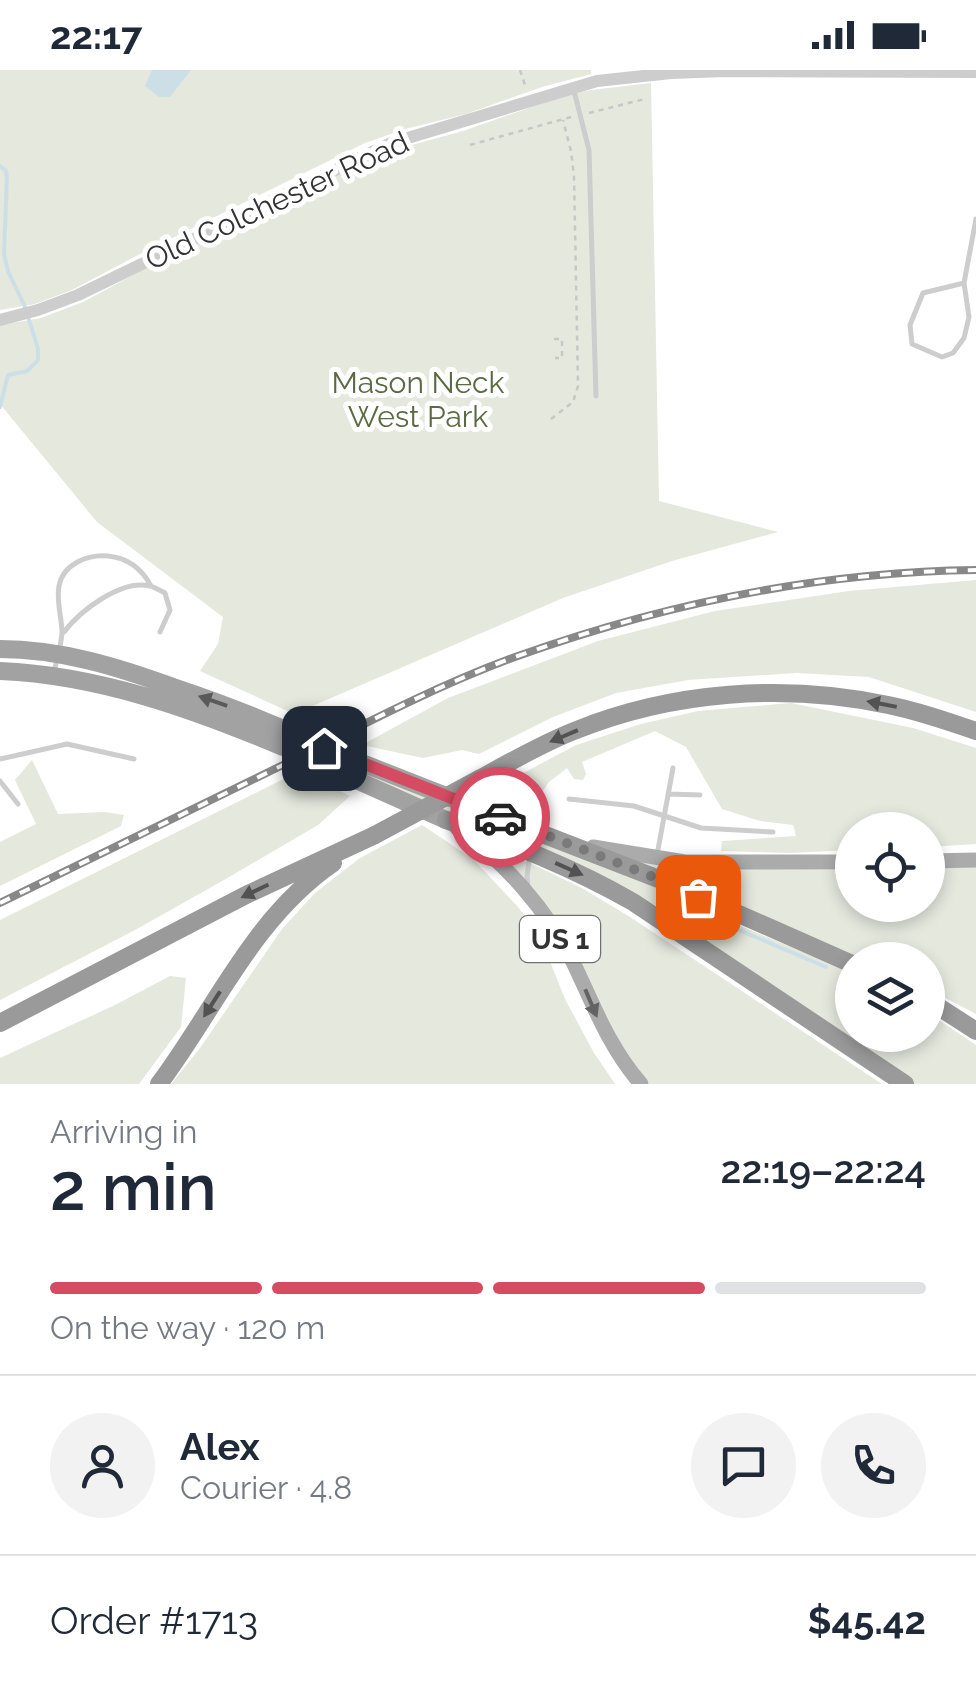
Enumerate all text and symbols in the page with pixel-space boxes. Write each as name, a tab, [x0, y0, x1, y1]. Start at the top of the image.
text: 22:17	[50, 13, 142, 58]
street label: Old Colchester Road	[140, 124, 414, 277]
park label: Mason Neck West Park	[332, 365, 505, 434]
one-way arrow	[198, 692, 228, 707]
one-way arrow	[867, 696, 898, 712]
pin	[282, 706, 367, 791]
icon: home	[297, 721, 352, 776]
one-way arrow	[549, 728, 579, 744]
courier	[450, 767, 550, 867]
icon: car	[473, 790, 528, 845]
map controls	[835, 812, 945, 1052]
button: locate	[835, 812, 945, 922]
pin	[656, 855, 741, 940]
one-way arrow	[554, 861, 584, 877]
icon: bag	[671, 870, 726, 925]
one-way arrow	[240, 883, 269, 900]
road number: US 1	[520, 916, 600, 962]
button: layers	[835, 942, 945, 1052]
one-way arrow	[583, 988, 599, 1018]
one-way arrow	[204, 990, 222, 1018]
text: Arriving in	[50, 1113, 197, 1150]
text: 22:19–22:24	[721, 1147, 926, 1192]
text: 2 min	[50, 1149, 217, 1225]
text: On the way · 120 m	[50, 1309, 325, 1346]
button: person	[50, 1413, 155, 1518]
button: chat	[691, 1413, 796, 1518]
button: phone	[821, 1413, 926, 1518]
text: Alex	[180, 1424, 260, 1469]
text: Courier · 4.8	[180, 1469, 352, 1506]
text: Order #1713	[50, 1598, 258, 1643]
text: $45.42	[807, 1598, 926, 1643]

